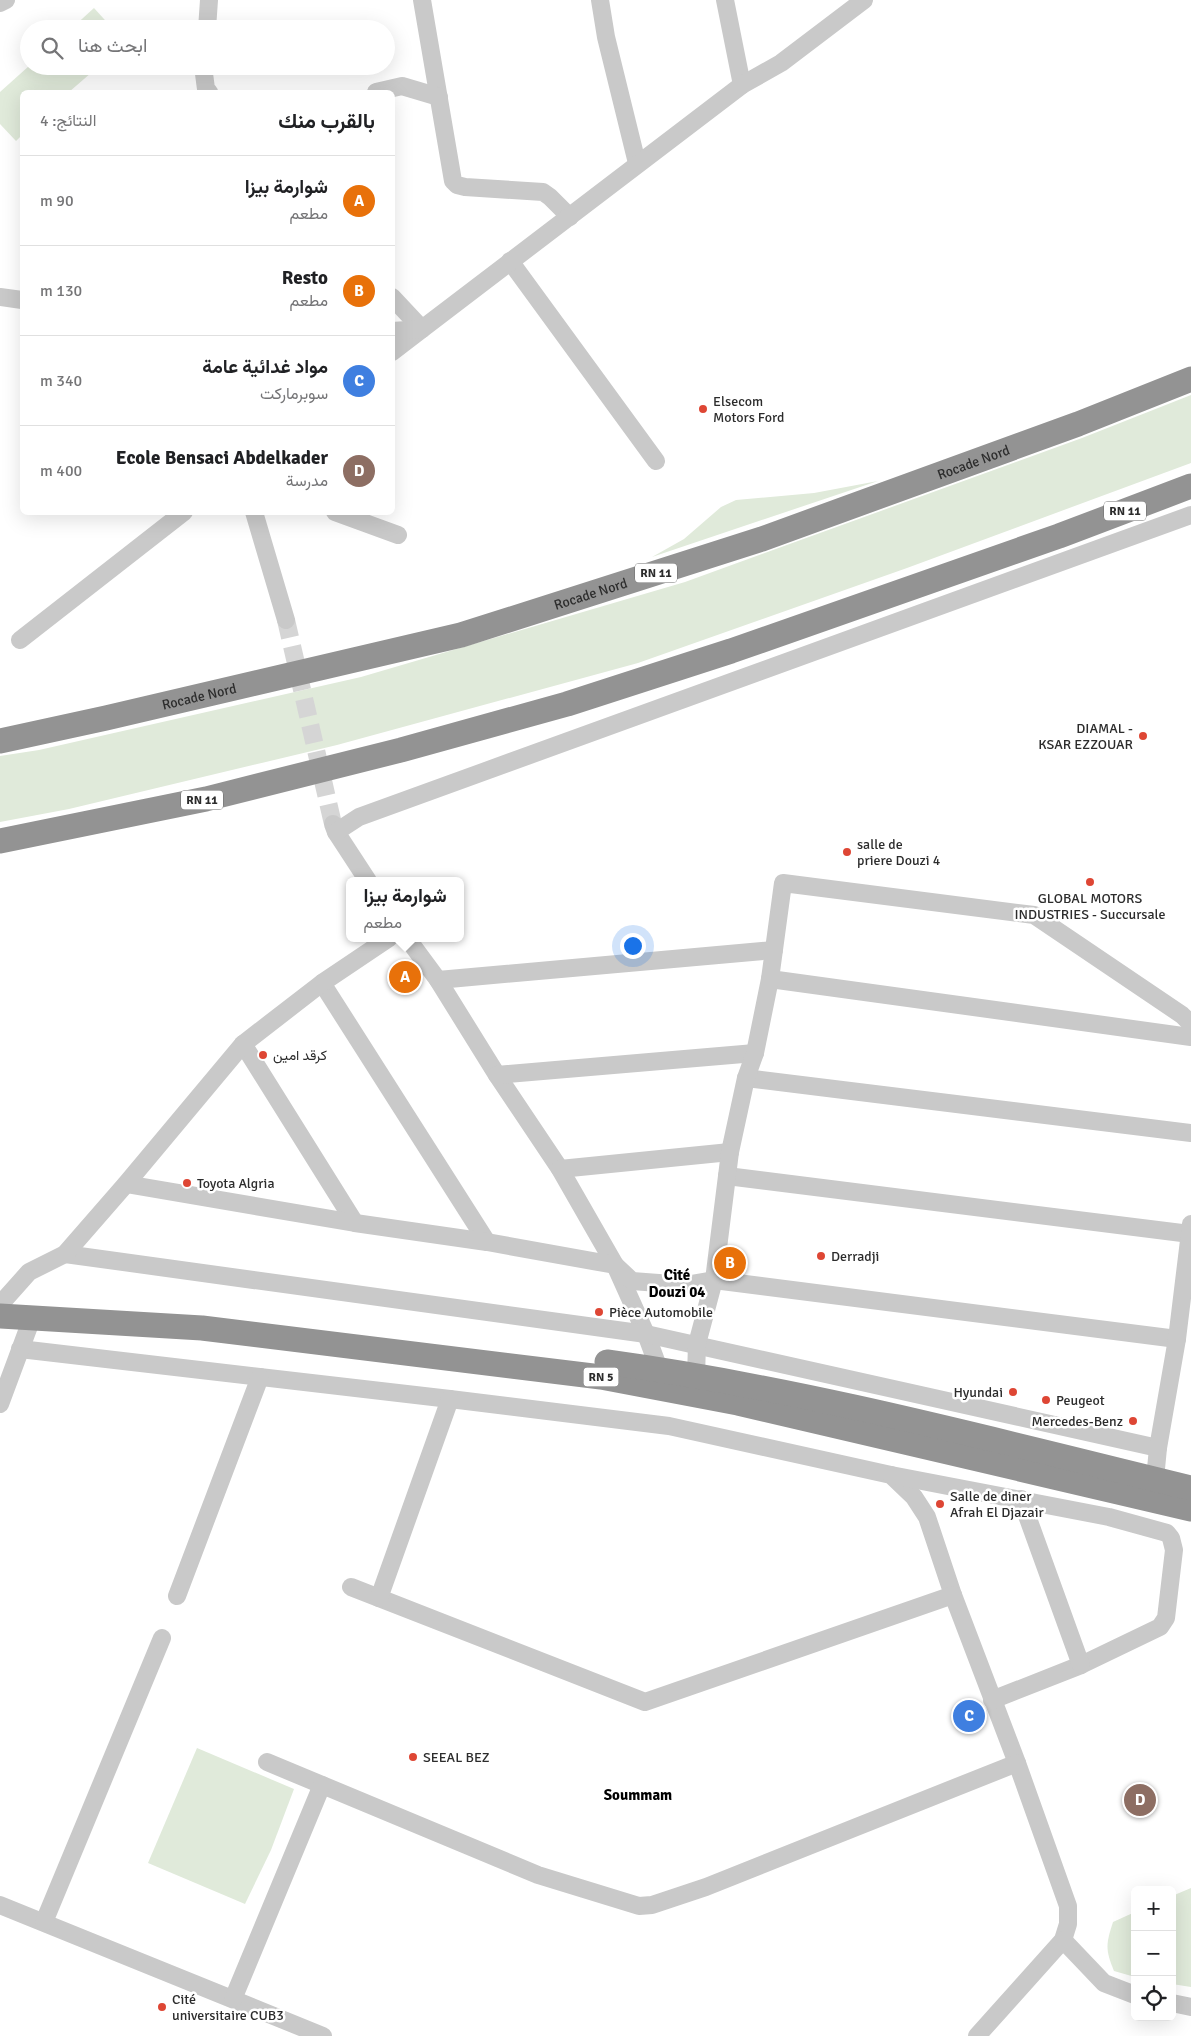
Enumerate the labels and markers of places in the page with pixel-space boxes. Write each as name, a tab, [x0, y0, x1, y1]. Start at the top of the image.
place label: Elsecom Motors Ford	[713, 393, 785, 426]
marker: Elsecom Motors Ford	[697, 403, 709, 415]
place label: DIAMAL - KSAR EZZOUAR	[1038, 720, 1133, 753]
marker: DIAMAL - KSAR EZZOUAR	[1137, 730, 1149, 742]
place label: salle de priere Douzi 4	[857, 836, 941, 869]
marker: salle de priere Douzi 4	[841, 846, 853, 858]
marker: GLOBAL MOTORS INDUSTRIES - Succursale	[1084, 876, 1096, 888]
place label: GLOBAL MOTORS INDUSTRIES - Succursale	[1014, 890, 1166, 923]
pin: A	[389, 958, 421, 996]
place label: كرقد امين	[273, 1047, 327, 1064]
marker: كرقد امين	[257, 1049, 269, 1061]
place label: Toyota Algria	[197, 1175, 275, 1192]
marker: Toyota Algria	[181, 1177, 193, 1189]
pin: B	[714, 1244, 746, 1282]
place label: Derradji	[831, 1248, 879, 1265]
marker: Derradji	[815, 1250, 827, 1262]
place label: Pièce Automobile	[609, 1304, 713, 1321]
marker: Pièce Automobile	[593, 1306, 605, 1318]
place label: Hyundai	[953, 1384, 1003, 1401]
marker: Hyundai	[1007, 1386, 1019, 1398]
place label: Peugeot	[1056, 1392, 1105, 1409]
marker: Peugeot	[1040, 1394, 1052, 1406]
place label: Mercedes-Benz	[1031, 1413, 1123, 1430]
marker: Mercedes-Benz	[1127, 1415, 1139, 1427]
place label: Salle de diner Afrah El Djazair	[950, 1488, 1044, 1521]
marker: Salle de diner Afrah El Djazair	[934, 1498, 946, 1510]
pin: C	[953, 1697, 985, 1735]
place label: SEEAL BEZ	[423, 1749, 490, 1766]
marker: SEEAL BEZ	[407, 1751, 419, 1763]
pin: D	[1124, 1781, 1156, 1819]
place label: Cité universitaire CUB3	[172, 1991, 284, 2024]
marker: Cité universitaire CUB3	[156, 2001, 168, 2013]

